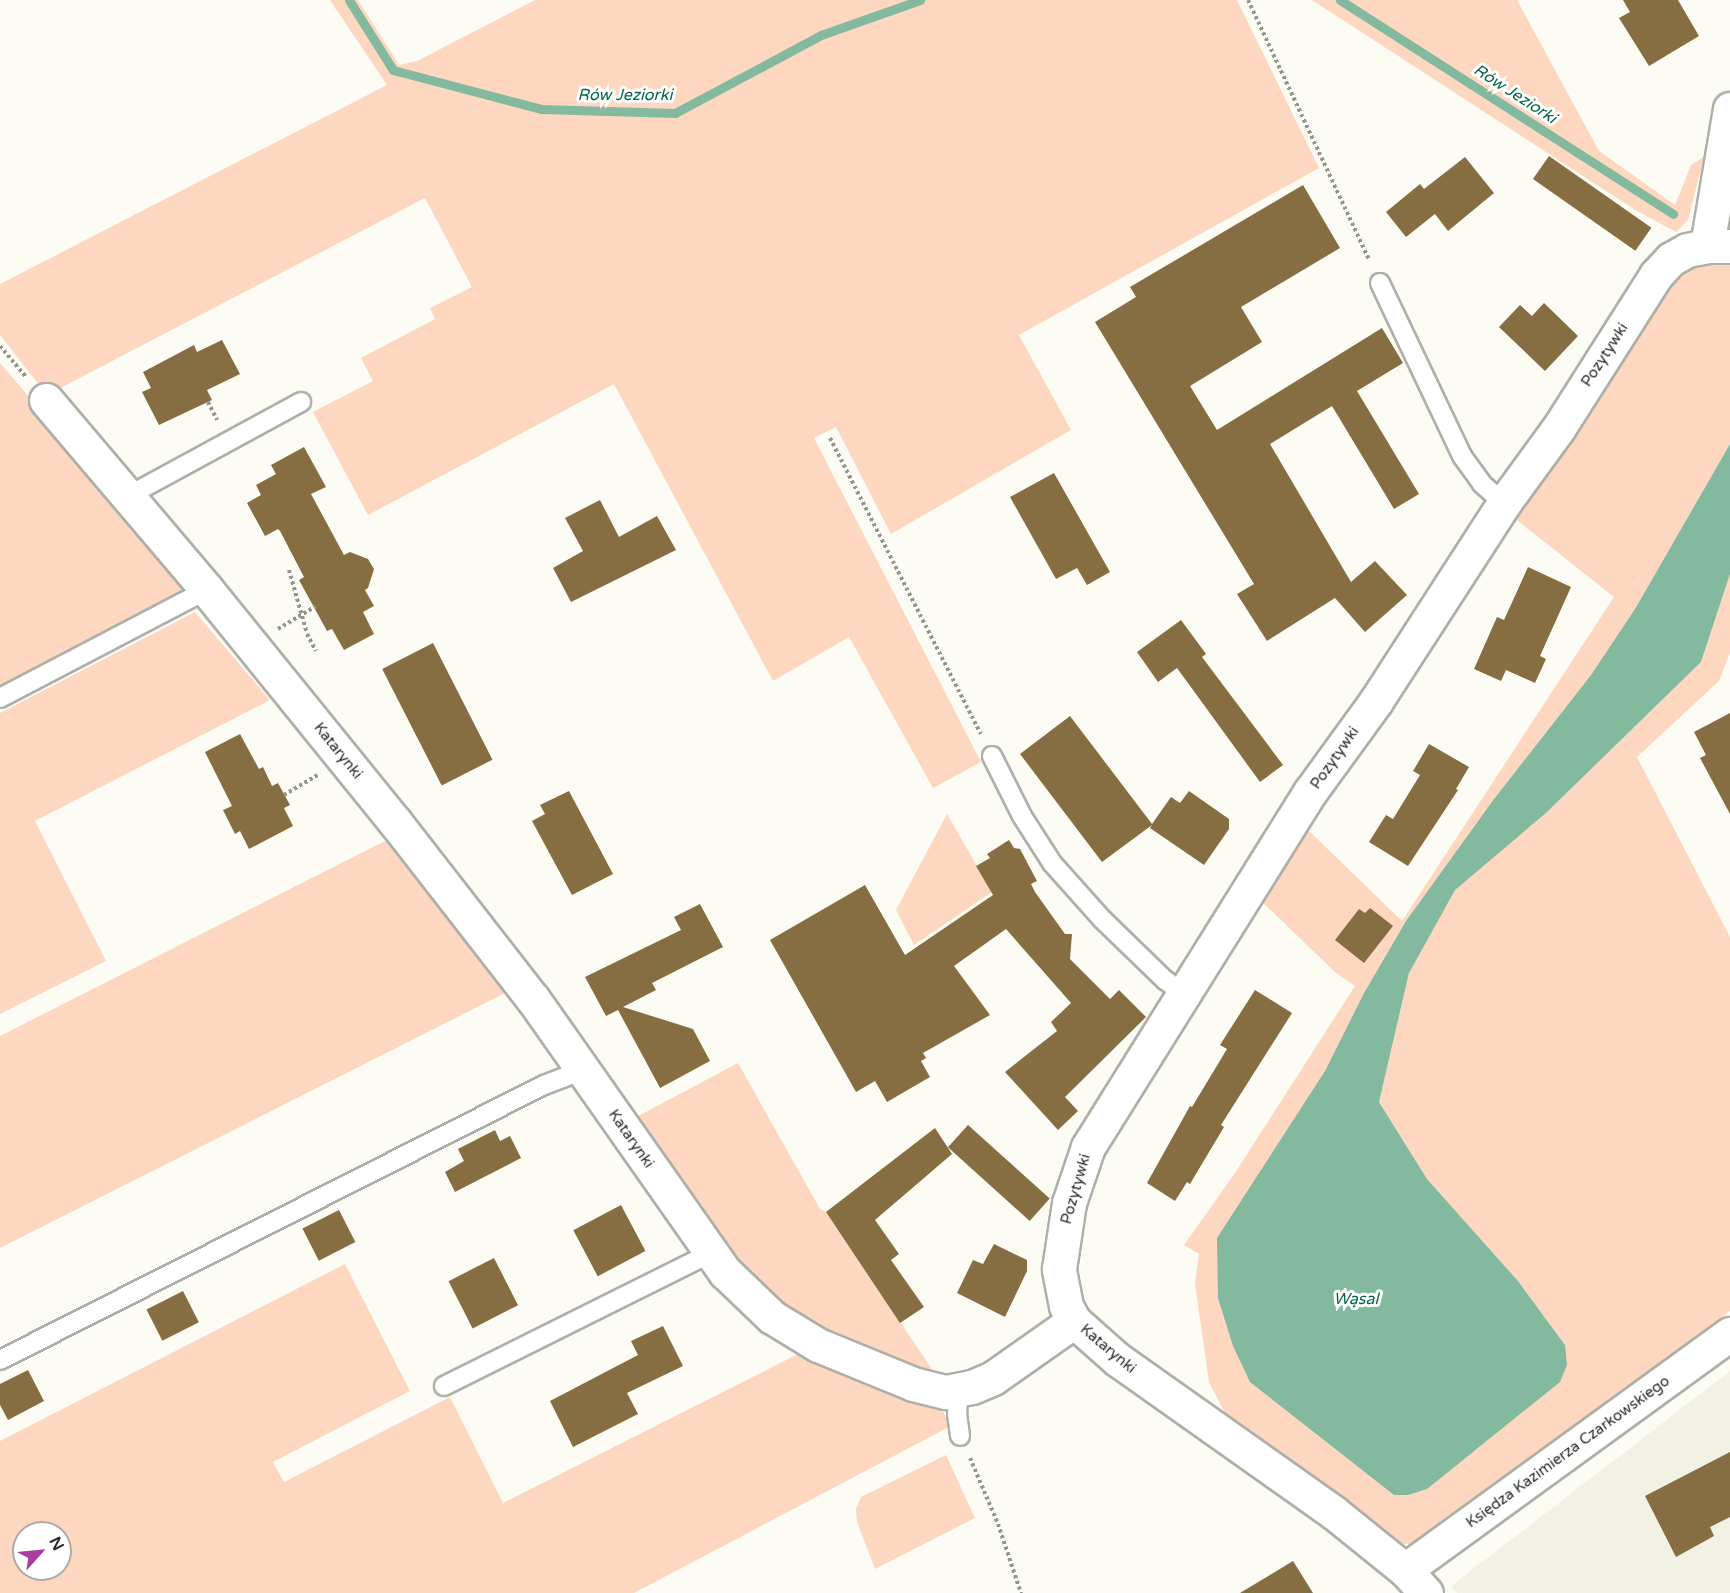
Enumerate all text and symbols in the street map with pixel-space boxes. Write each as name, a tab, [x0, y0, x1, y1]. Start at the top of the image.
water label: Rów Jeziorki	[1470, 60, 1560, 128]
water label: Rów Jeziorki	[578, 85, 672, 105]
street label: Pozytywki	[1578, 320, 1632, 390]
street label: Katarynki	[310, 719, 366, 783]
street label: Pozytywki	[1307, 723, 1363, 793]
street label: Katarynki	[604, 1106, 658, 1172]
street label: Pozytywki	[1057, 1152, 1095, 1226]
water label: Wąsal	[1333, 1289, 1379, 1309]
street label: Katarynki	[1076, 1320, 1140, 1378]
street label: Księdza Kazimierza Czarkowskiego	[1463, 1372, 1673, 1532]
north arrow	[12, 1521, 72, 1581]
text: N	[44, 1533, 68, 1554]

